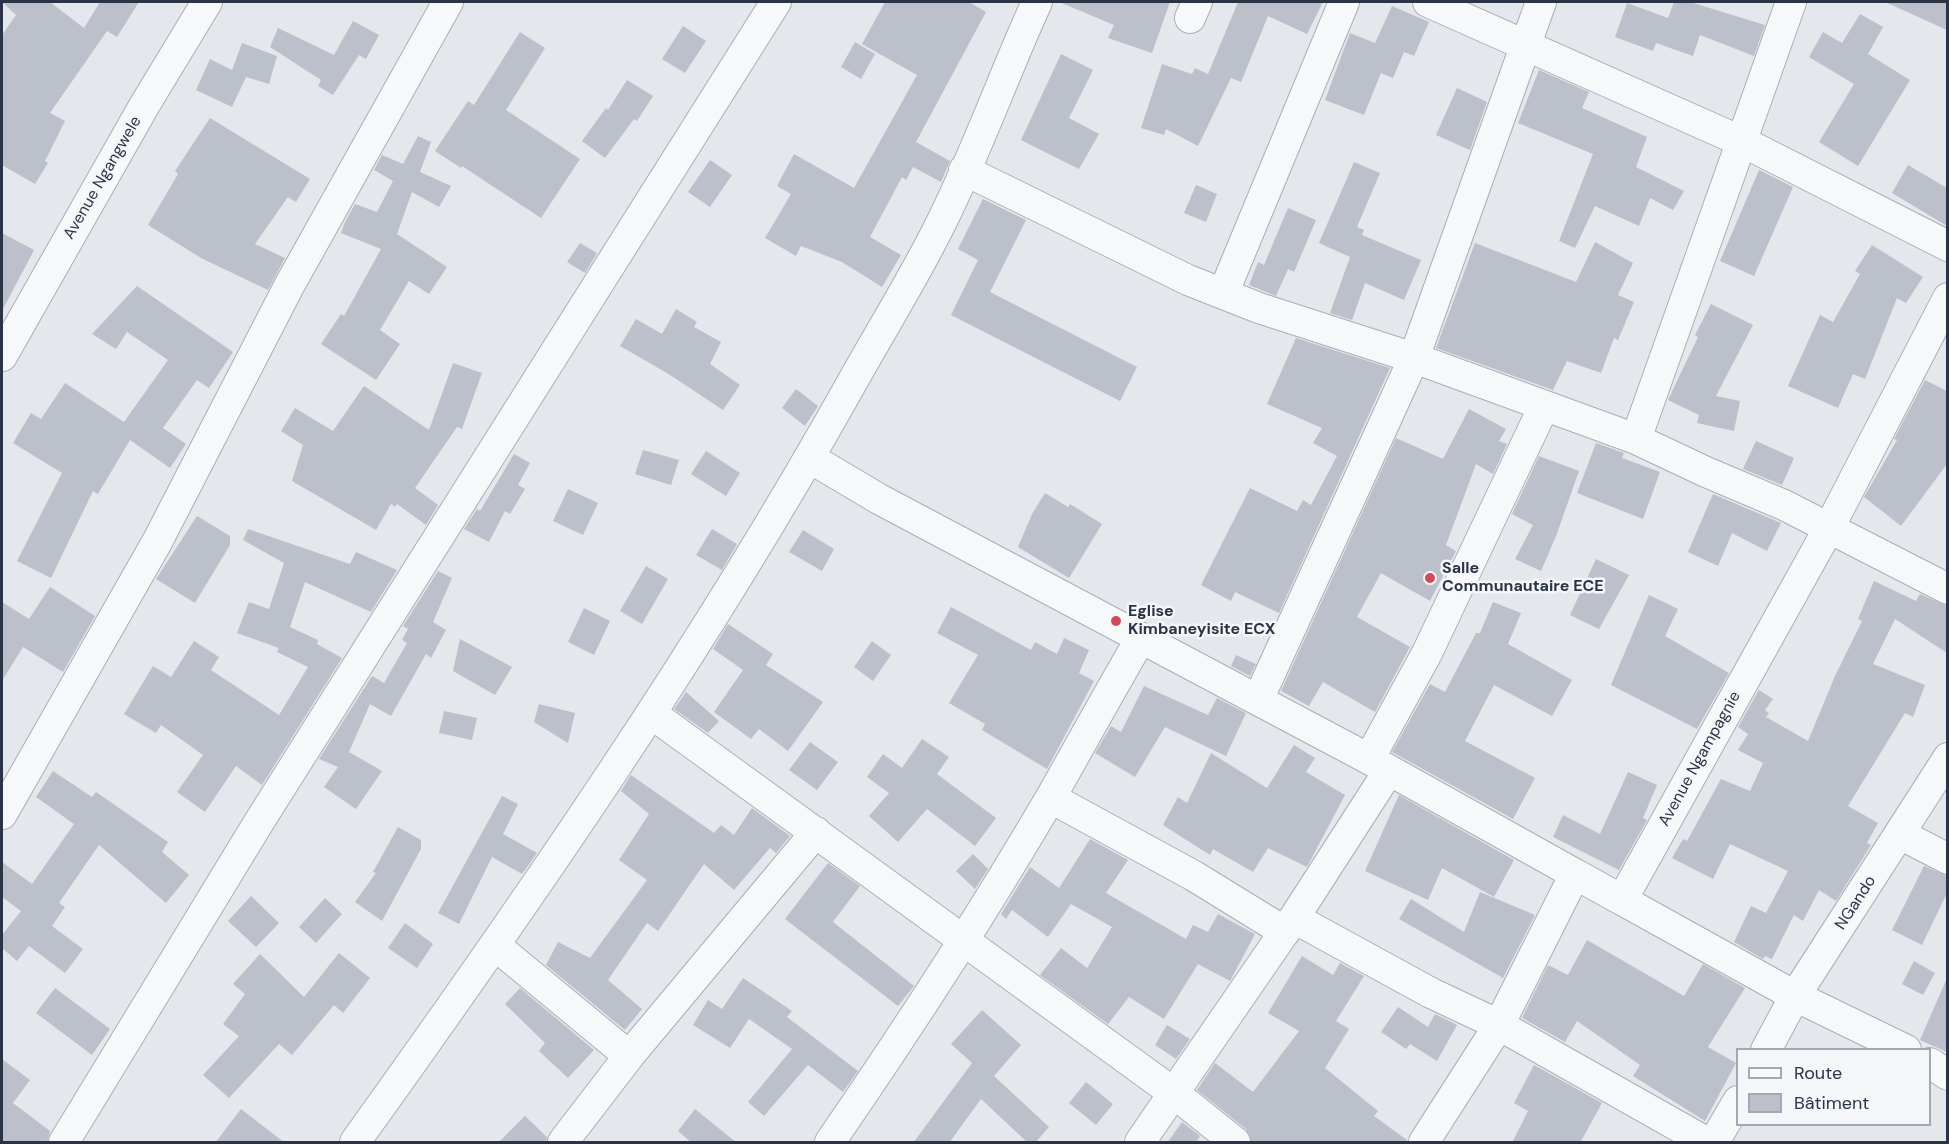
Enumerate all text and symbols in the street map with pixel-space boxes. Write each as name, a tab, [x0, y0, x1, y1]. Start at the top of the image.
street label: Avenue Ngangwele	[60, 113, 146, 243]
place label: Salle Communautaire ECE	[1442, 559, 1604, 597]
marker: Salle Communautaire ECE	[1423, 571, 1437, 585]
place label: Eglise Kimbaneyisite ECX	[1128, 602, 1275, 640]
marker: Eglise Kimbaneyisite ECX	[1109, 614, 1123, 628]
street label: Avenue Ngampagnie	[1655, 688, 1745, 830]
street label: NGando	[1831, 872, 1881, 934]
legend	[1736, 1048, 1931, 1126]
text: Route	[1794, 1061, 1842, 1085]
text: Bâtiment	[1794, 1091, 1869, 1115]

